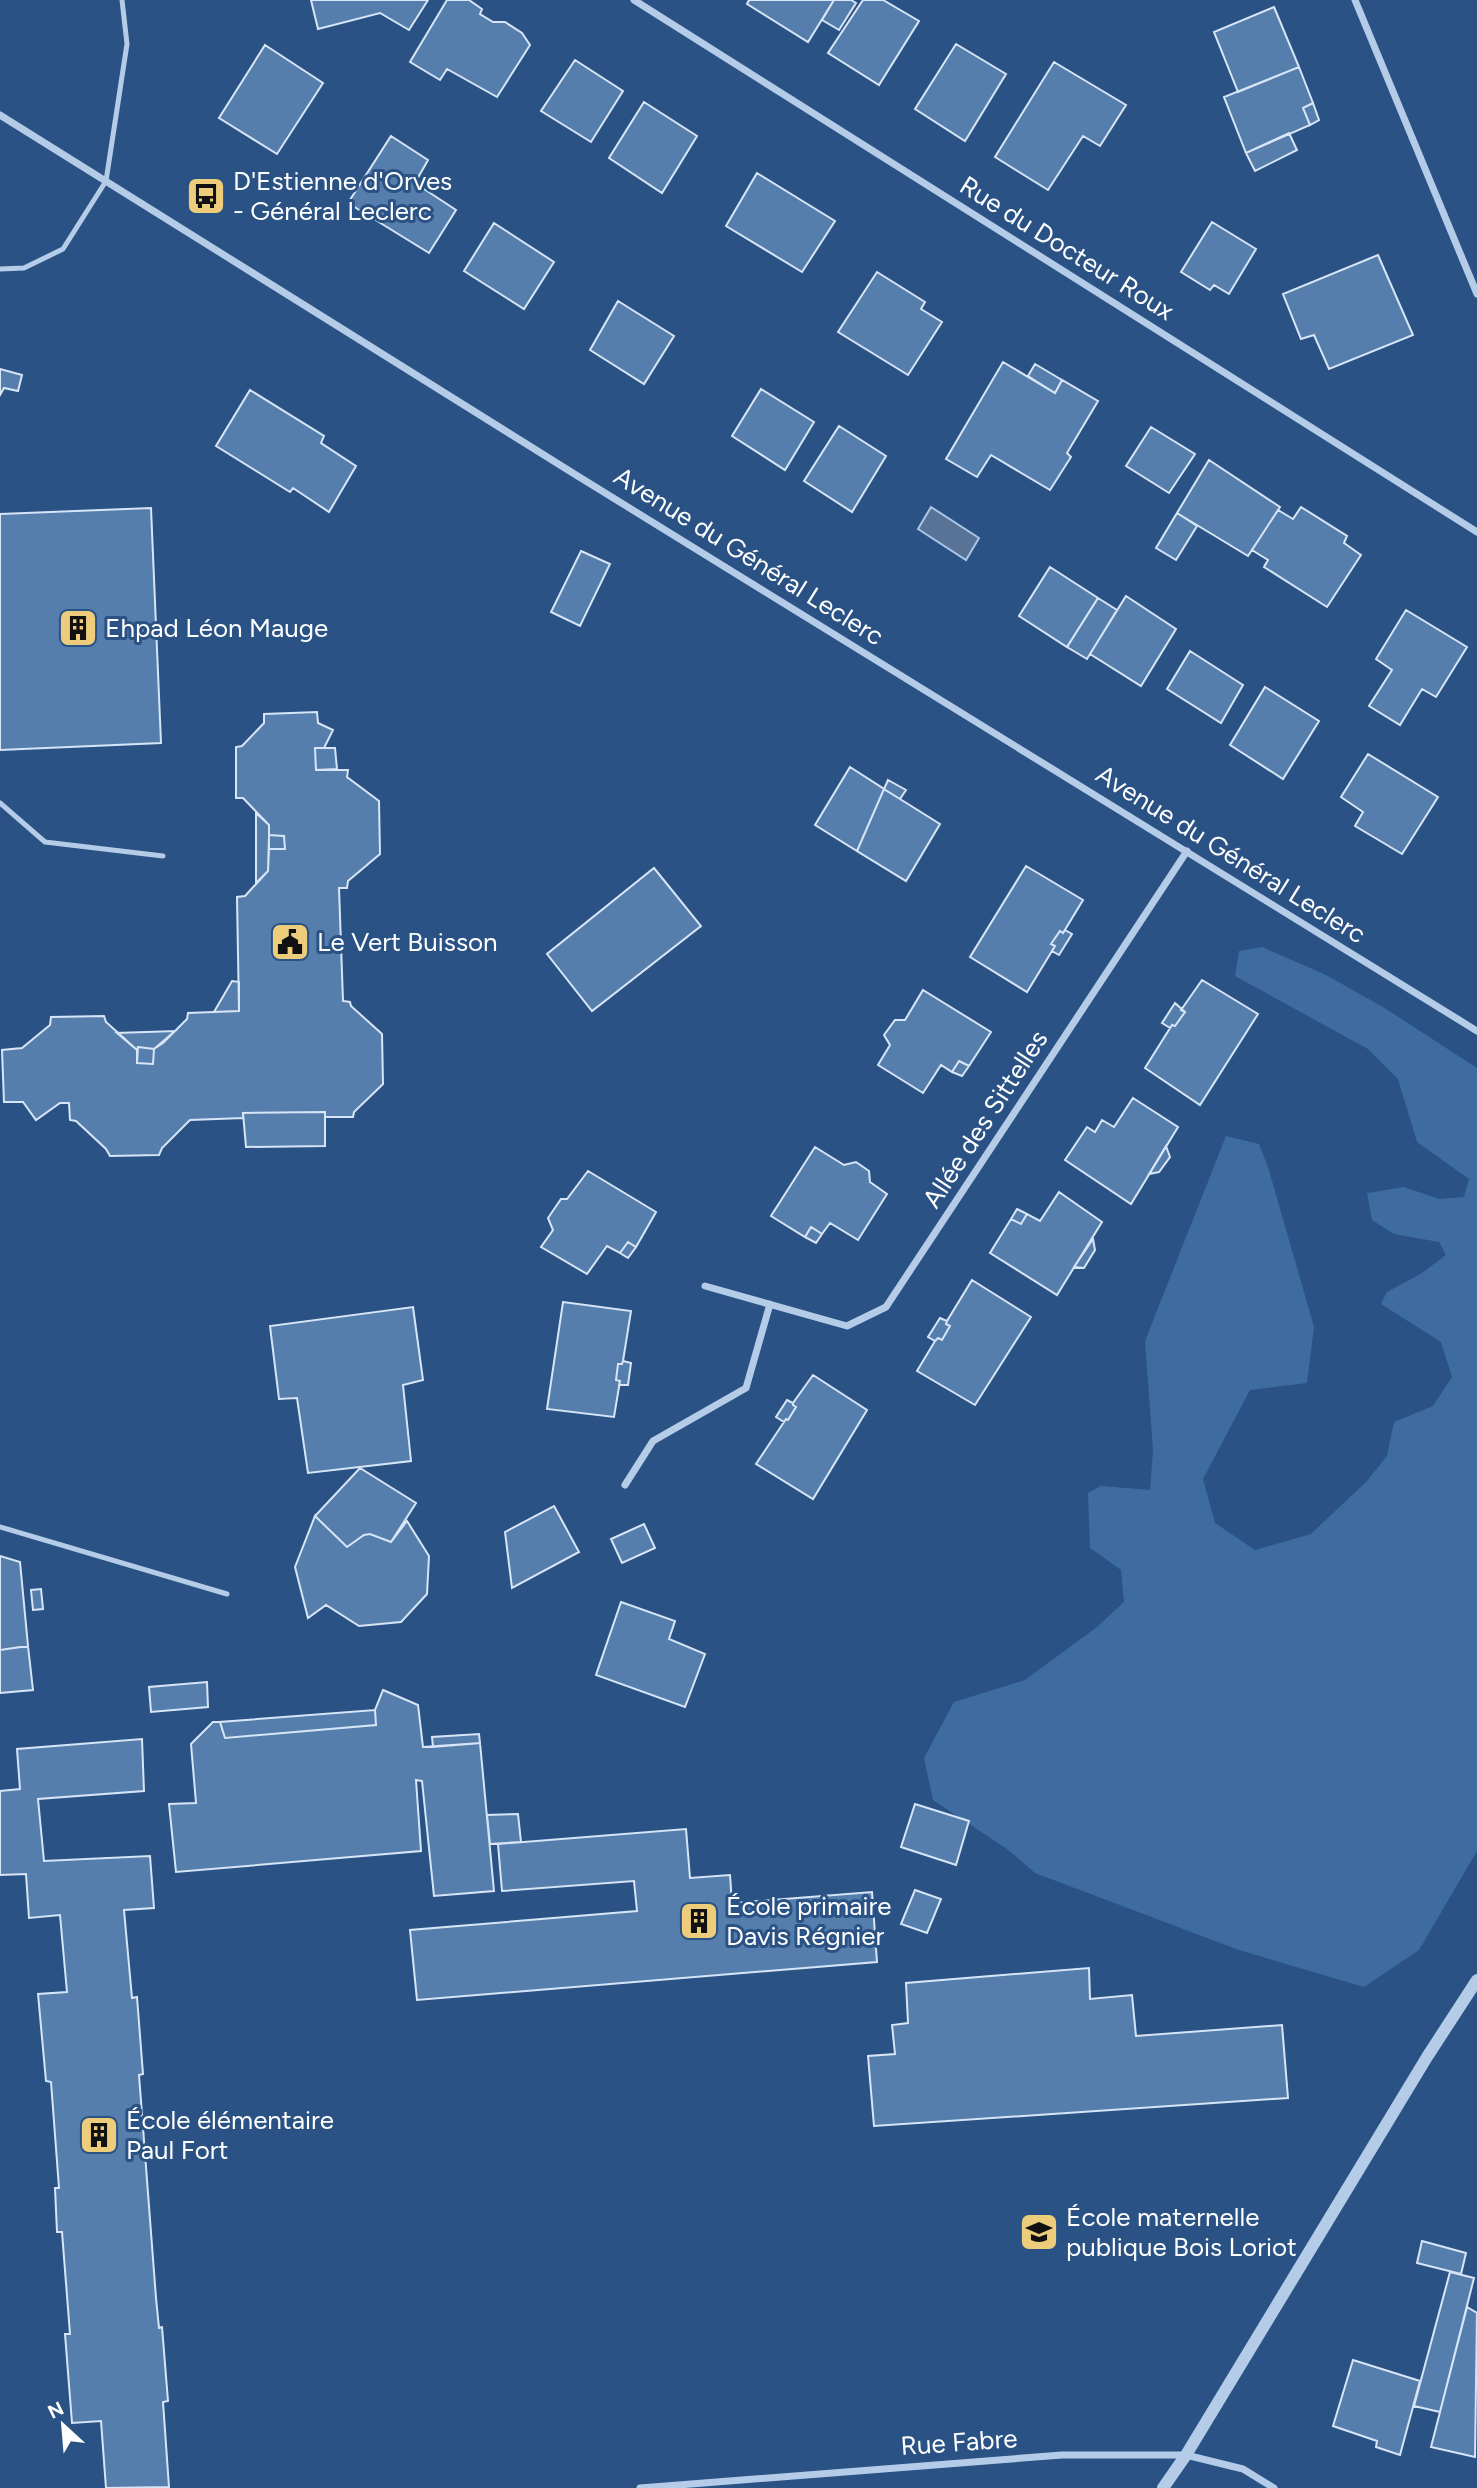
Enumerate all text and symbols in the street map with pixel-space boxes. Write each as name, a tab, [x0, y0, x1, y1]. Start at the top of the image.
place label: D'Estienne d'Orves - Général Leclerc	[233, 165, 452, 227]
street label: Rue du Docteur Roux	[954, 169, 1181, 327]
bus stop icon: D'Estienne d'Orves - Général Leclerc	[185, 175, 227, 217]
street label: Avenue du Général Leclerc	[608, 460, 890, 652]
building icon: Ehpad Léon Mauge	[57, 607, 99, 649]
place label: Ehpad Léon Mauge	[105, 612, 328, 644]
street label: Avenue du Général Leclerc	[1090, 758, 1372, 950]
public building icon: Le Vert Buisson	[269, 921, 311, 963]
place label: Le Vert Buisson	[317, 926, 498, 958]
street label: Allée des Sittelles	[916, 1024, 1054, 1214]
place label: École primaire Davis Régnier	[726, 1890, 891, 1952]
building icon: École primaire Davis Régnier	[678, 1900, 720, 1942]
place label: École élémentaire Paul Fort	[126, 2104, 334, 2166]
building icon: École élémentaire Paul Fort	[78, 2114, 120, 2156]
place label: École maternelle publique Bois Loriot	[1066, 2201, 1297, 2263]
school or university icon: École maternelle publique Bois Loriot	[1018, 2211, 1060, 2253]
north arrow	[28, 2390, 98, 2460]
text: N	[44, 2397, 67, 2424]
street label: Rue Fabre	[900, 2422, 1018, 2462]

